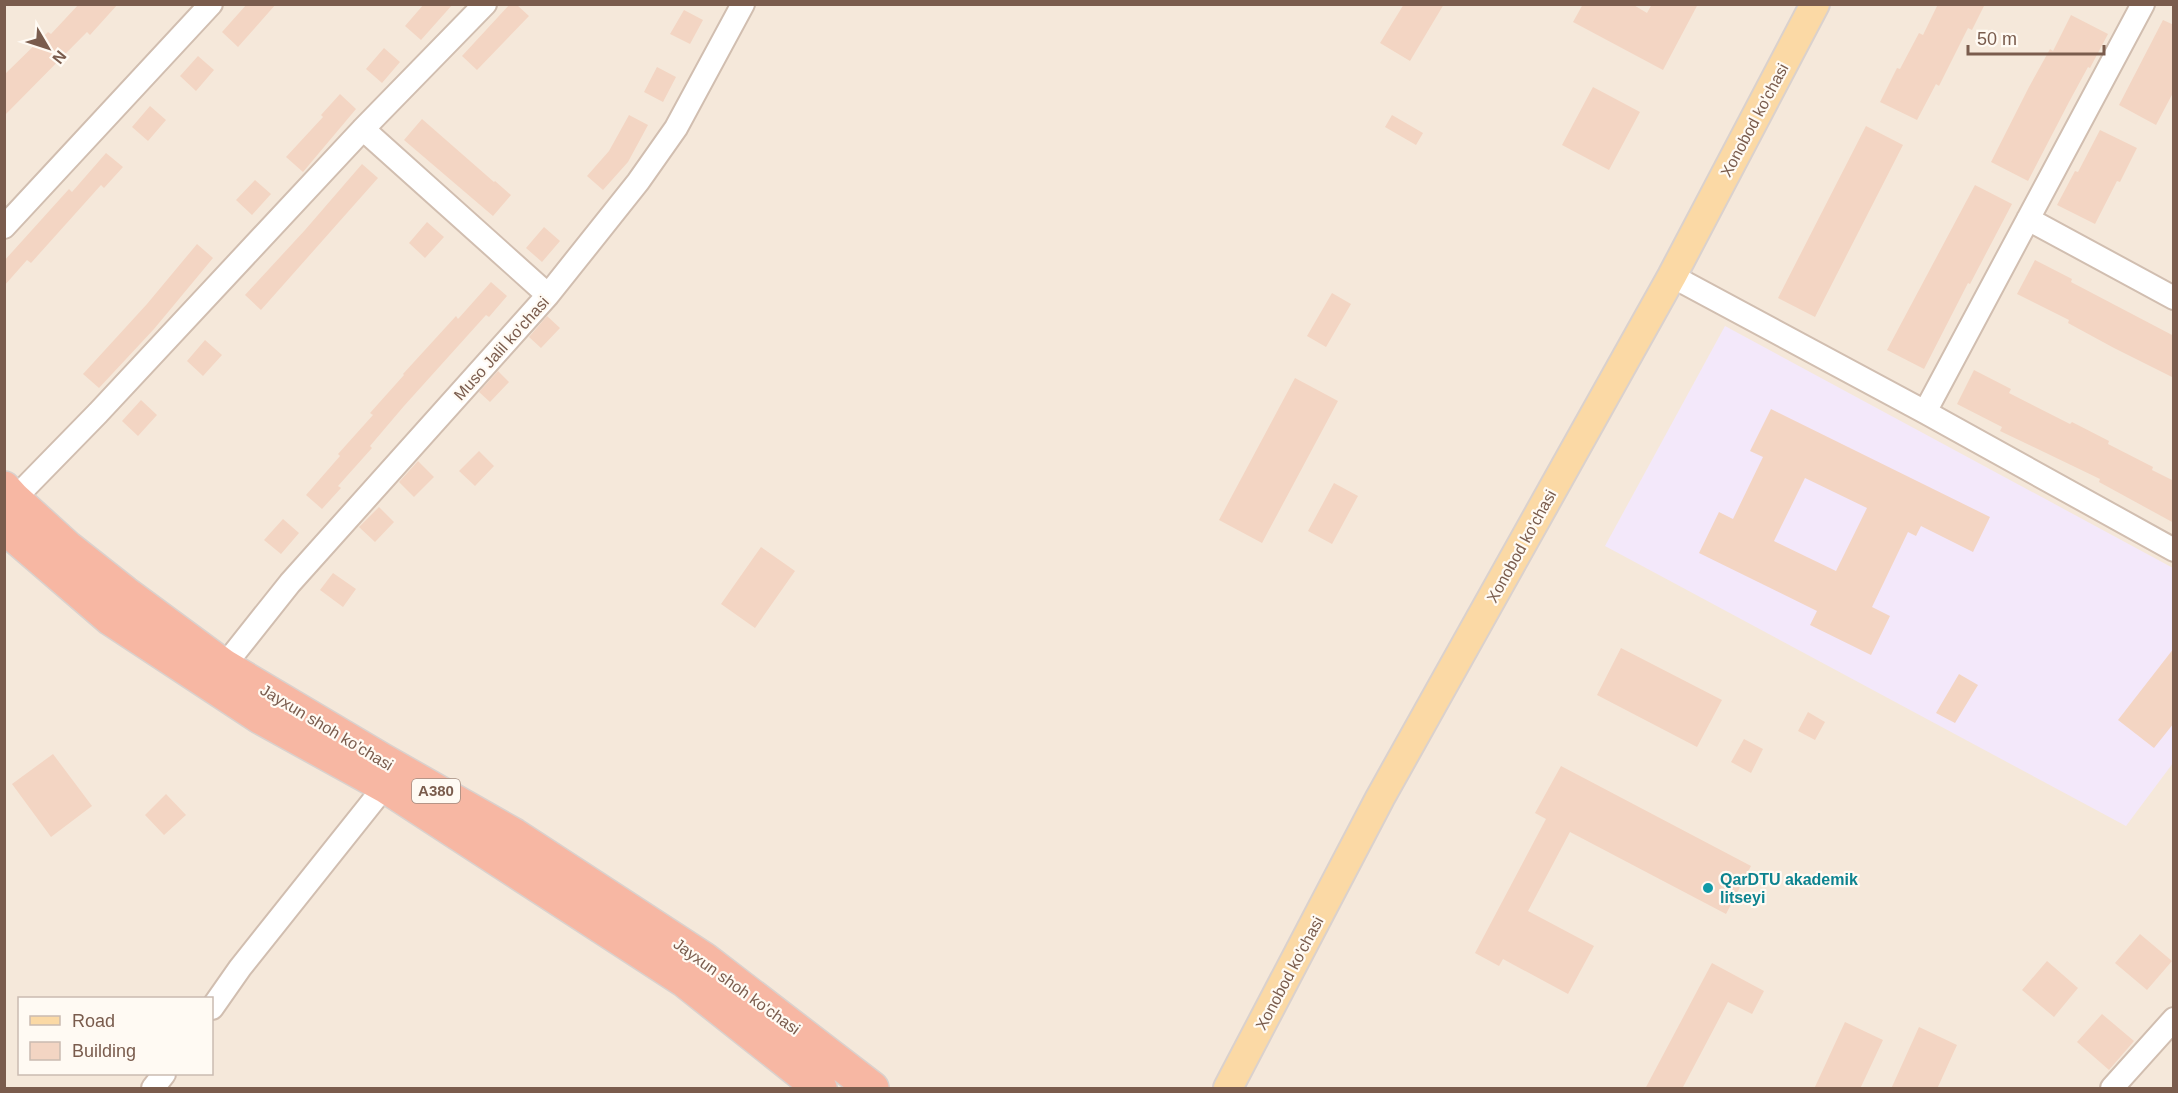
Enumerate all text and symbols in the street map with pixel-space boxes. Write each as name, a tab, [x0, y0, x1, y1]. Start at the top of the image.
north arrow	[18, 18, 78, 78]
scale bar	[1968, 18, 2104, 56]
text: 50 m	[1977, 29, 2017, 49]
text: N	[49, 47, 70, 67]
street label: Xonobod ko'chasi	[1717, 61, 1791, 180]
street label: Muso Jalil ko'chasi	[451, 293, 552, 403]
street label: Xonobod ko'chasi	[1484, 487, 1559, 605]
street label: Jayxun shoh ko'chasi	[257, 681, 396, 774]
road number: A380	[412, 779, 460, 803]
place label: QarDTU akademik litseyi	[1720, 871, 1858, 906]
marker: QarDTU akademik litseyi	[1701, 881, 1715, 895]
street label: Xonobod ko'chasi	[1252, 914, 1326, 1033]
street label: Jayxun shoh ko'chasi	[670, 935, 803, 1038]
legend	[18, 997, 213, 1075]
text: Road	[72, 1011, 115, 1031]
text: Building	[72, 1041, 136, 1061]

